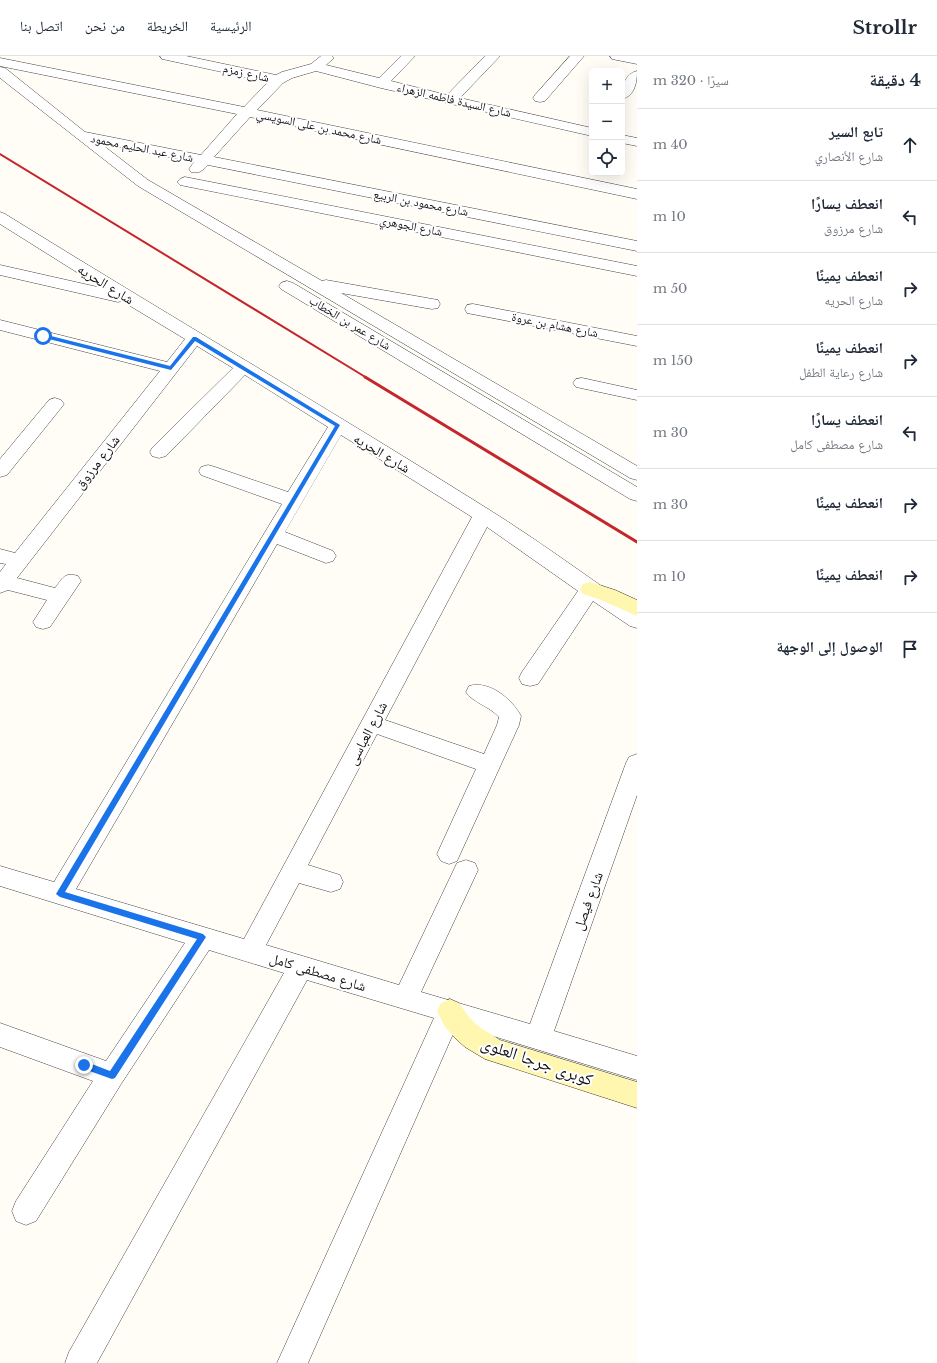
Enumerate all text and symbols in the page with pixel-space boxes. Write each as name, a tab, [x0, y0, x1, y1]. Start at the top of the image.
text: Strollr	[852, 16, 917, 39]
text: اتصل بنا	[20, 17, 63, 35]
text: من نحن	[85, 17, 125, 35]
text: الخريطة	[147, 17, 188, 35]
text: الرئيسية	[210, 17, 252, 35]
street label: شارع زمزم	[221, 60, 271, 86]
map controls	[589, 68, 625, 176]
button: +	[589, 68, 625, 104]
text: 4 دقيقة	[869, 70, 921, 91]
text: سيرًا · 320 m	[653, 72, 729, 89]
street label: شارع السيدة فاطمه الزهراء	[395, 79, 513, 121]
button: −	[589, 104, 625, 140]
street label: شارع محمد بن على السويسي	[255, 106, 383, 150]
text: تابع السير	[829, 122, 883, 141]
street label: شارع عبد الحليم محمود	[89, 130, 195, 166]
icon: ahead	[899, 134, 921, 156]
text: 40 m	[653, 136, 688, 153]
button: locate	[589, 140, 625, 176]
text: شارع الأنصاري	[815, 148, 883, 165]
street label: شارع محمود بن الربيع	[372, 186, 470, 220]
text: انعطف يسارًا	[811, 194, 883, 213]
icon: left	[899, 206, 921, 228]
text: 10 m	[653, 208, 686, 225]
street label: شارع الجوهري	[378, 212, 444, 242]
text: شارع مرزوق	[824, 220, 883, 237]
street label: شارع الحريه	[74, 260, 138, 309]
text: انعطف يمينًا	[815, 266, 883, 285]
icon: right	[899, 278, 921, 300]
text: 50 m	[653, 280, 687, 297]
street label: شارع عمر بن الخطاب	[306, 292, 394, 354]
text: شارع الحريه	[824, 292, 883, 309]
street label: شارع هشام بن عروة	[510, 309, 600, 341]
route start	[34, 327, 52, 345]
text: انعطف يمينًا	[815, 338, 883, 357]
icon: right	[899, 350, 921, 372]
text: 150 m	[653, 352, 693, 369]
text: شارع رعاية الطفل	[799, 364, 883, 381]
text: انعطف يسارًا	[811, 410, 883, 429]
icon: left	[899, 422, 921, 444]
text: 30 m	[653, 424, 688, 441]
street label: شارع الحريه	[350, 429, 414, 478]
street label: شارع مرزوق	[70, 431, 124, 493]
text: شارع مصطفى كامل	[790, 436, 883, 453]
text: انعطف يمينًا	[815, 493, 883, 512]
icon: right	[899, 494, 921, 516]
text: 30 m	[653, 496, 688, 513]
text: انعطف يمينًا	[815, 565, 883, 584]
icon: right	[899, 566, 921, 588]
text: 10 m	[653, 568, 686, 585]
text: الوصول إلى الوجهة	[776, 637, 883, 656]
icon: arrive	[899, 638, 921, 660]
street label: شارع العباسى	[343, 698, 392, 768]
street label: شارع فيصل	[569, 869, 608, 933]
street label: شارع مصطفى كامل	[267, 949, 368, 996]
street label: كوبرى جرجا العلوى	[478, 1033, 596, 1090]
route end	[75, 1056, 93, 1074]

